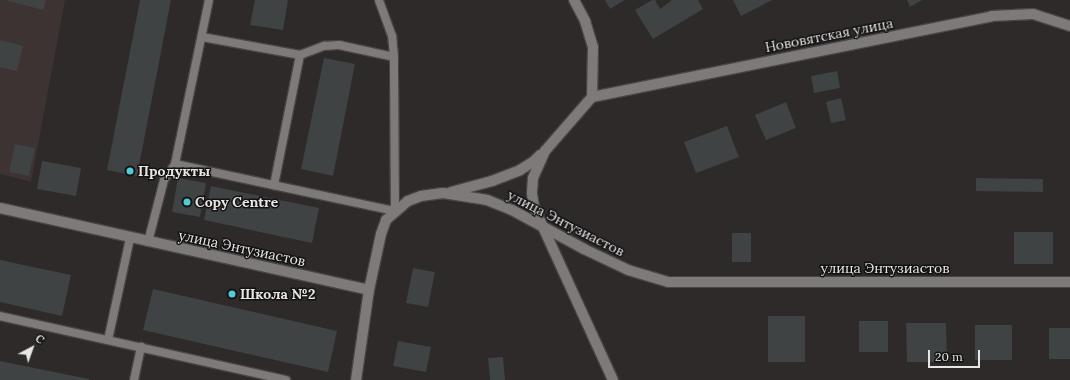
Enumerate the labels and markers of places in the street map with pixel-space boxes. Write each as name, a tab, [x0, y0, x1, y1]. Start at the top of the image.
place label: Продукты	[138, 163, 210, 179]
marker: Продукты	[125, 166, 135, 176]
place label: Copy Centre	[195, 194, 278, 210]
marker: Copy Centre	[182, 197, 192, 207]
place label: Школа №2	[240, 286, 315, 302]
marker: Школа №2	[227, 289, 237, 299]

